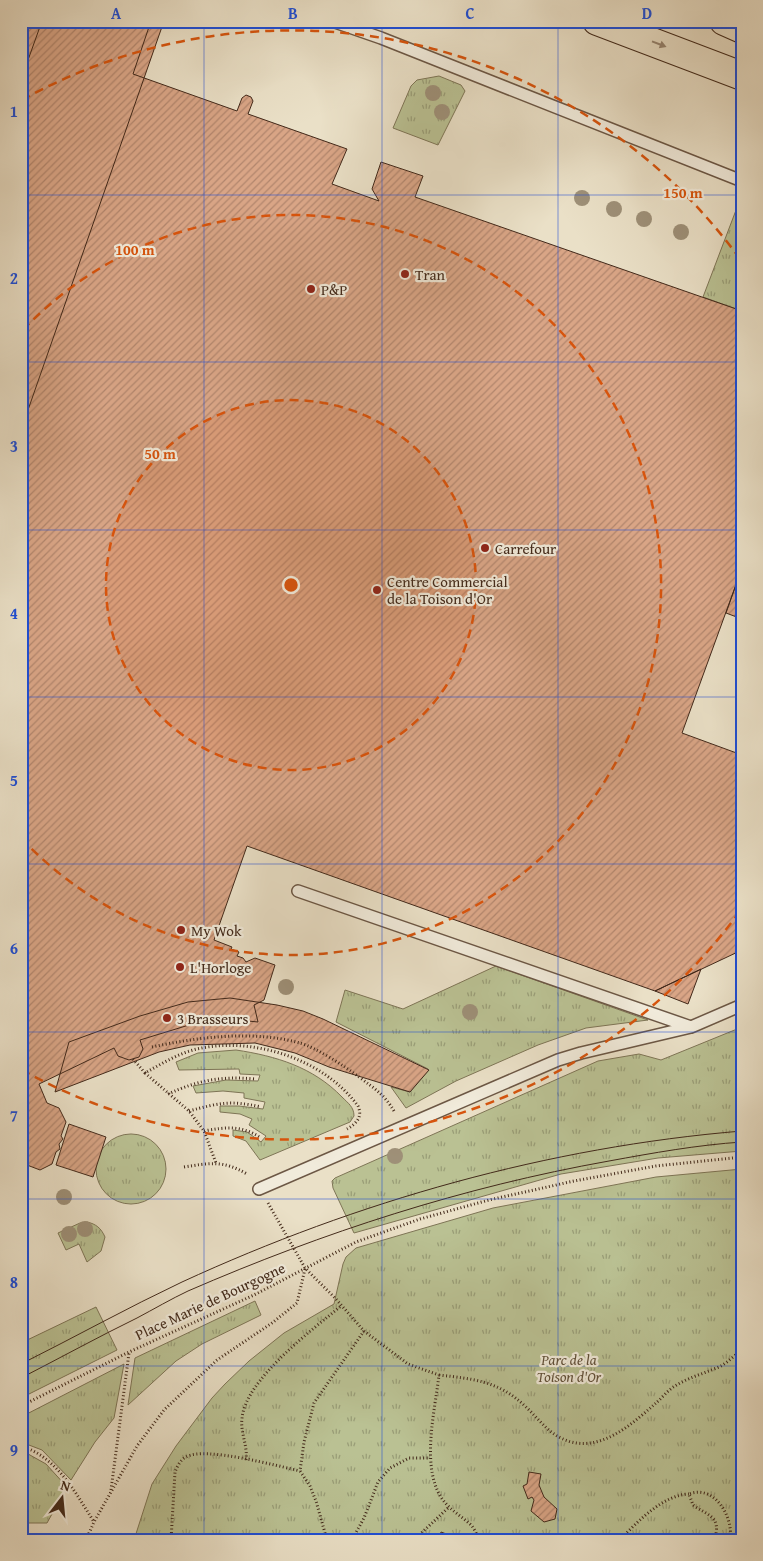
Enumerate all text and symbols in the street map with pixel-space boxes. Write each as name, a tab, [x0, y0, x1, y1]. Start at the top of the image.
text: A	[111, 1, 122, 25]
text: B	[288, 1, 298, 25]
text: C	[465, 1, 475, 25]
text: D	[642, 1, 652, 25]
one-way arrow	[652, 41, 667, 48]
text: 1	[10, 99, 18, 123]
text: 150 m	[663, 182, 703, 203]
text: 100 m	[115, 239, 155, 260]
place label: Tran	[415, 264, 446, 285]
text: 2	[10, 266, 18, 290]
marker: Tran	[399, 268, 411, 280]
place label: P&P	[321, 279, 347, 300]
marker: P&P	[305, 283, 317, 295]
text: 3	[10, 434, 18, 458]
text: 50 m	[144, 443, 176, 464]
place label: Carrefour	[495, 538, 556, 559]
marker: Carrefour	[479, 542, 491, 554]
place label: Centre Commercial de la Toison d'Or	[387, 571, 508, 609]
centre of rings	[282, 576, 300, 594]
marker: Centre Commercial de la Toison d'Or	[371, 584, 383, 596]
text: 4	[10, 601, 18, 625]
text: 5	[10, 768, 18, 792]
place label: My Wok	[191, 920, 242, 941]
marker: My Wok	[175, 924, 187, 936]
text: 6	[10, 936, 18, 960]
place label: L'Horloge	[190, 957, 251, 978]
marker: L'Horloge	[174, 961, 186, 973]
place label: 3 Brasseurs	[177, 1008, 248, 1029]
marker: 3 Brasseurs	[161, 1012, 173, 1024]
text: 7	[10, 1103, 18, 1127]
street label: Place Marie de Bourgogne	[132, 1257, 288, 1345]
text: 8	[10, 1270, 18, 1294]
park label: Parc de la Toison d'Or	[537, 1349, 602, 1387]
text: 9	[10, 1438, 18, 1462]
north arrow	[38, 1474, 88, 1524]
text: N	[58, 1475, 73, 1497]

